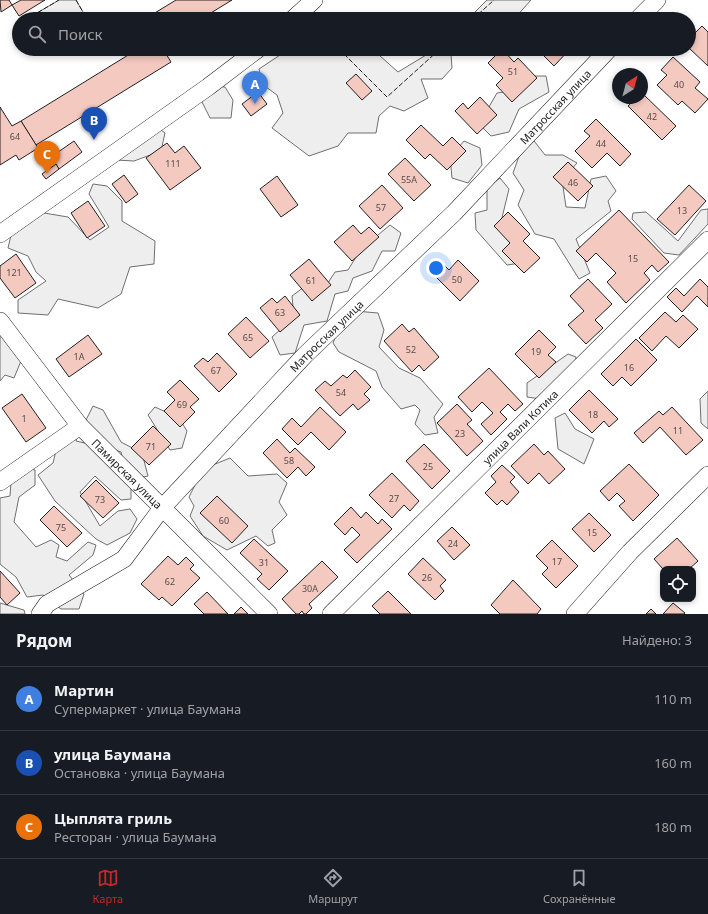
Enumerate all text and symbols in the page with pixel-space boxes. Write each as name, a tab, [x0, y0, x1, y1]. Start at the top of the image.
search box	[12, 12, 696, 56]
icon: search	[26, 23, 48, 45]
text: Поиск	[58, 24, 103, 44]
house number: 51	[508, 65, 518, 78]
street label: Матросская улица	[516, 66, 594, 147]
north arrow	[612, 68, 648, 104]
pin: A	[242, 71, 268, 104]
house number: 40	[674, 78, 684, 91]
pin: B	[81, 107, 107, 140]
house number: 42	[647, 110, 657, 123]
house number: 64	[10, 130, 20, 143]
house number: 44	[596, 137, 606, 150]
pin: C	[34, 141, 60, 174]
house number: 111	[165, 157, 181, 170]
house number: 55А	[401, 173, 417, 186]
house number: 46	[568, 176, 578, 189]
house number: 57	[376, 201, 386, 214]
house number: 13	[677, 204, 687, 217]
house number: 15	[628, 252, 638, 265]
your location	[426, 258, 446, 278]
house number: 121	[6, 266, 22, 279]
house number: 50	[452, 273, 462, 286]
house number: 61	[306, 274, 316, 287]
street label: Матросская улица	[286, 296, 366, 375]
house number: 63	[275, 306, 285, 319]
house number: 65	[243, 331, 253, 344]
house number: 52	[406, 343, 416, 356]
house number: 19	[531, 345, 541, 358]
house number: 1А	[74, 350, 85, 363]
house number: 16	[624, 361, 634, 374]
house number: 67	[211, 364, 221, 377]
house number: 54	[336, 386, 346, 399]
street label: улица Вали Котика	[479, 386, 561, 467]
house number: 69	[177, 398, 187, 411]
house number: 18	[588, 408, 598, 421]
house number: 1	[21, 412, 27, 425]
house number: 11	[673, 424, 683, 437]
house number: 23	[455, 427, 465, 440]
street label: Памирская улица	[89, 435, 166, 512]
house number: 71	[146, 440, 156, 453]
house number: 58	[284, 454, 294, 467]
house number: 25	[423, 460, 433, 473]
house number: 27	[389, 492, 399, 505]
house number: 73	[95, 493, 105, 506]
house number: 60	[219, 514, 229, 527]
house number: 75	[56, 521, 66, 534]
house number: 15	[587, 526, 597, 539]
house number: 24	[448, 537, 458, 550]
house number: 17	[552, 555, 562, 568]
house number: 31	[259, 556, 269, 569]
map controls	[660, 566, 696, 602]
button: locate	[660, 566, 696, 602]
house number: 26	[422, 571, 432, 584]
house number: 62	[165, 575, 175, 588]
house number: 30А	[302, 582, 318, 595]
text: Рядом	[16, 629, 72, 652]
text: Найдено: 3	[622, 631, 692, 649]
text: Мартин	[54, 680, 114, 700]
text: A	[25, 690, 34, 708]
text: 110 m	[654, 690, 692, 708]
text: Супермаркет · улица Баумана	[54, 700, 241, 718]
text: улица Баумана	[54, 744, 171, 764]
text: B	[25, 754, 33, 772]
text: 160 m	[654, 754, 692, 772]
text: Остановка · улица Баумана	[54, 764, 225, 782]
text: Цыплята гриль	[54, 808, 172, 828]
text: C	[25, 818, 33, 836]
text: 180 m	[654, 818, 692, 836]
text: Ресторан · улица Баумана	[54, 828, 217, 846]
tab: Карта	[93, 867, 123, 906]
tab: Маршрут	[308, 867, 358, 906]
tab: Сохранённые	[543, 867, 615, 906]

